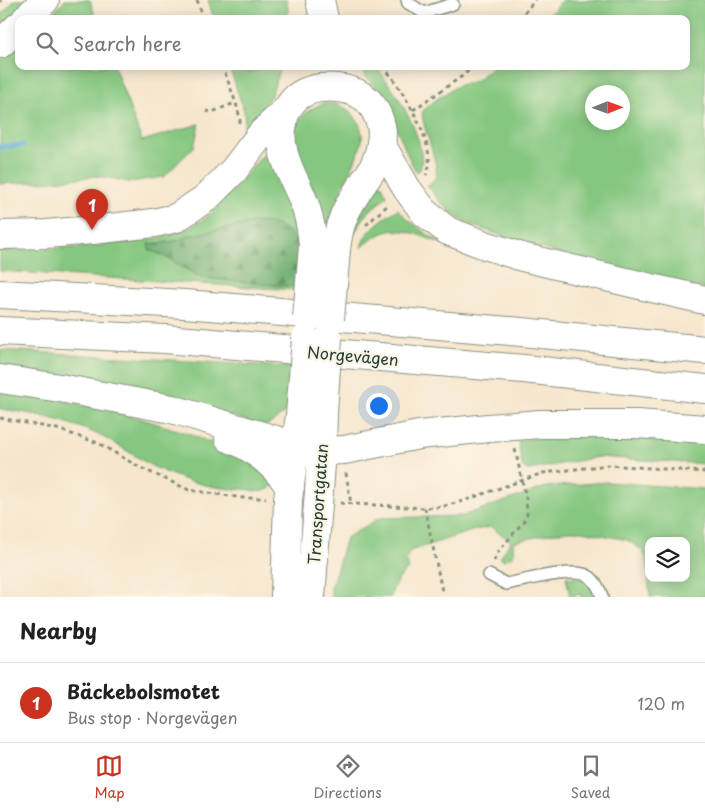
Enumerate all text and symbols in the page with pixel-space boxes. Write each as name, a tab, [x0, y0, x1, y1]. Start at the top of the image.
search box	[15, 15, 690, 70]
icon: search	[33, 29, 61, 57]
text: Search here	[73, 29, 182, 57]
north arrow	[585, 85, 630, 130]
pin: 1	[76, 189, 108, 230]
street label: Norgevägen	[306, 339, 400, 371]
your location	[366, 393, 392, 419]
street label: Transportgatan	[301, 443, 333, 565]
map controls	[645, 537, 690, 582]
button: layers	[645, 537, 690, 582]
text: Nearby	[20, 614, 97, 646]
text: Bäckebolsmotet	[67, 677, 220, 705]
text: 1	[32, 691, 40, 715]
text: 120 m	[638, 691, 685, 715]
text: Bus stop · Norgevägen	[67, 705, 237, 729]
tab: Map	[95, 752, 124, 803]
tab: Directions	[314, 752, 382, 803]
tab: Saved	[571, 752, 610, 803]

